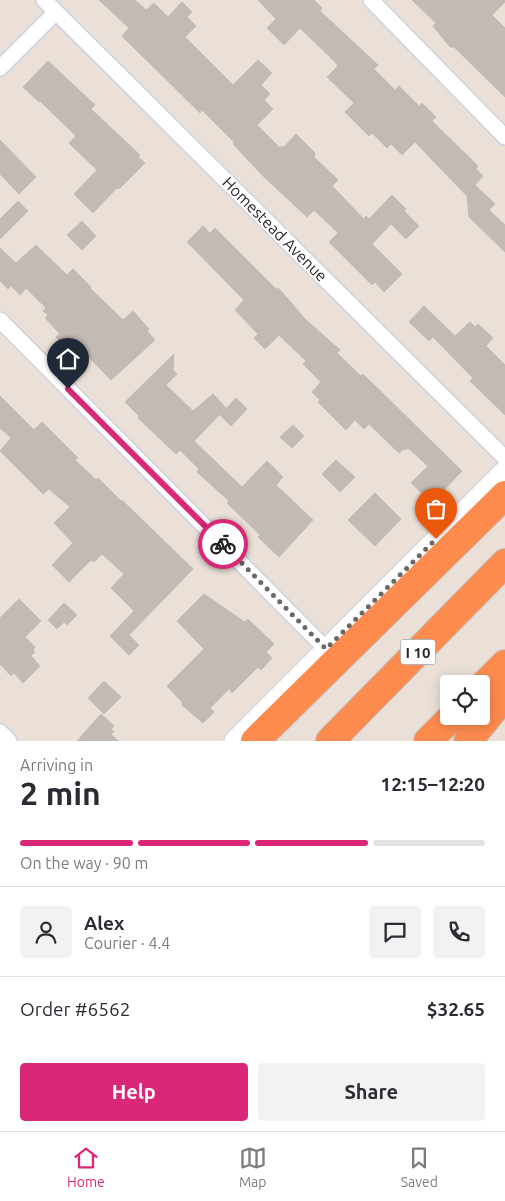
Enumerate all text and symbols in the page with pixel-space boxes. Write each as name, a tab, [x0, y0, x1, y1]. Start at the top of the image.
street label: Homestead Avenue	[219, 173, 331, 285]
pin	[47, 338, 89, 389]
icon: home	[54, 345, 82, 373]
pin	[415, 488, 457, 539]
icon: bag	[422, 495, 450, 523]
courier	[198, 519, 248, 569]
icon: bike	[209, 530, 237, 558]
road number: I 10	[400, 640, 436, 664]
map controls	[440, 675, 490, 725]
button: locate	[440, 675, 490, 725]
text: Arriving in	[20, 756, 93, 774]
text: 12:15–12:20	[380, 773, 485, 795]
text: 2 min	[20, 775, 101, 811]
text: On the way · 90 m	[20, 854, 148, 872]
button: person	[20, 906, 72, 958]
button: chat	[369, 906, 421, 958]
button: phone	[433, 906, 485, 958]
text: Alex	[84, 912, 124, 934]
text: Courier · 4.4	[84, 934, 170, 952]
text: Order #6562	[20, 998, 130, 1020]
text: $32.65	[427, 998, 485, 1020]
button: Help	[20, 1063, 248, 1121]
button: Share	[258, 1063, 485, 1121]
tab: Home	[67, 1144, 105, 1190]
tab: Map	[239, 1144, 267, 1190]
tab: Saved	[401, 1144, 438, 1190]

